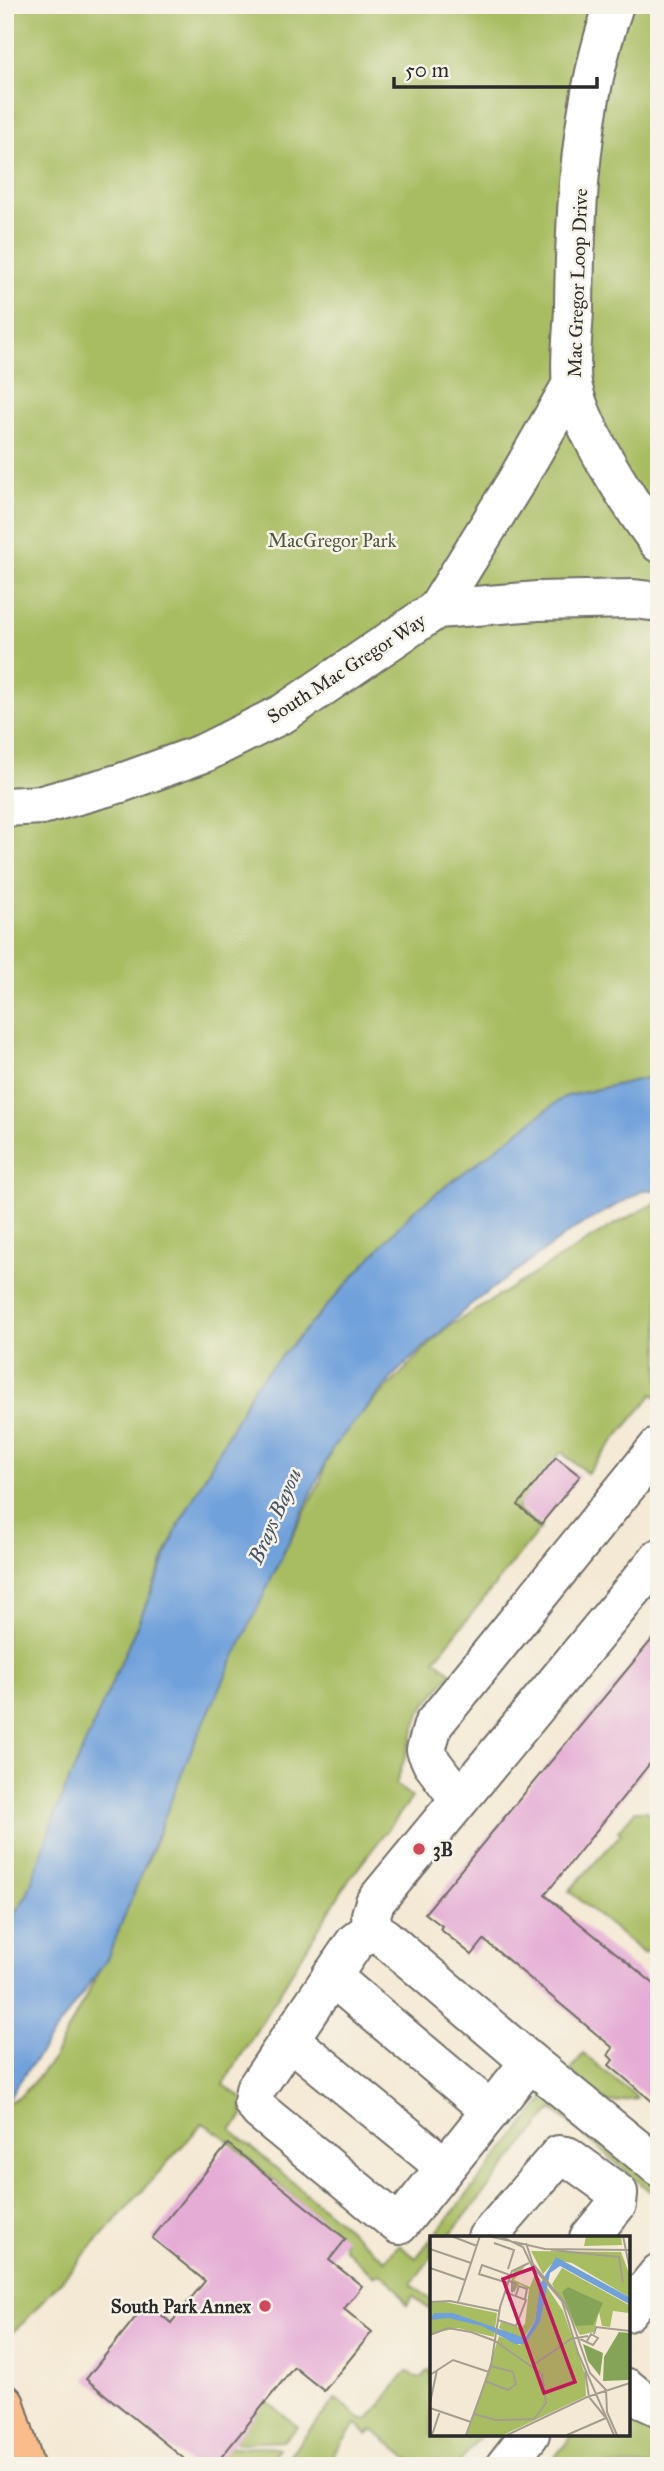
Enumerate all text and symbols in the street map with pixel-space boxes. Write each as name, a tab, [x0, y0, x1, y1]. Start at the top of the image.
scale bar	[394, 46, 598, 90]
text: 50 m	[405, 57, 450, 83]
street label: Mac Gregor Loop Drive	[563, 188, 593, 378]
park label: MacGregor Park	[268, 529, 396, 553]
street label: South Mac Gregor Way	[263, 608, 431, 729]
water label: Brays Bayou	[242, 1464, 308, 1569]
place label: 3B	[433, 1838, 453, 1862]
marker: 3B	[411, 1841, 427, 1857]
inset map	[430, 2236, 629, 2436]
place label: South Park Annex	[111, 2295, 252, 2318]
marker: South Park Annex	[257, 2298, 273, 2314]

